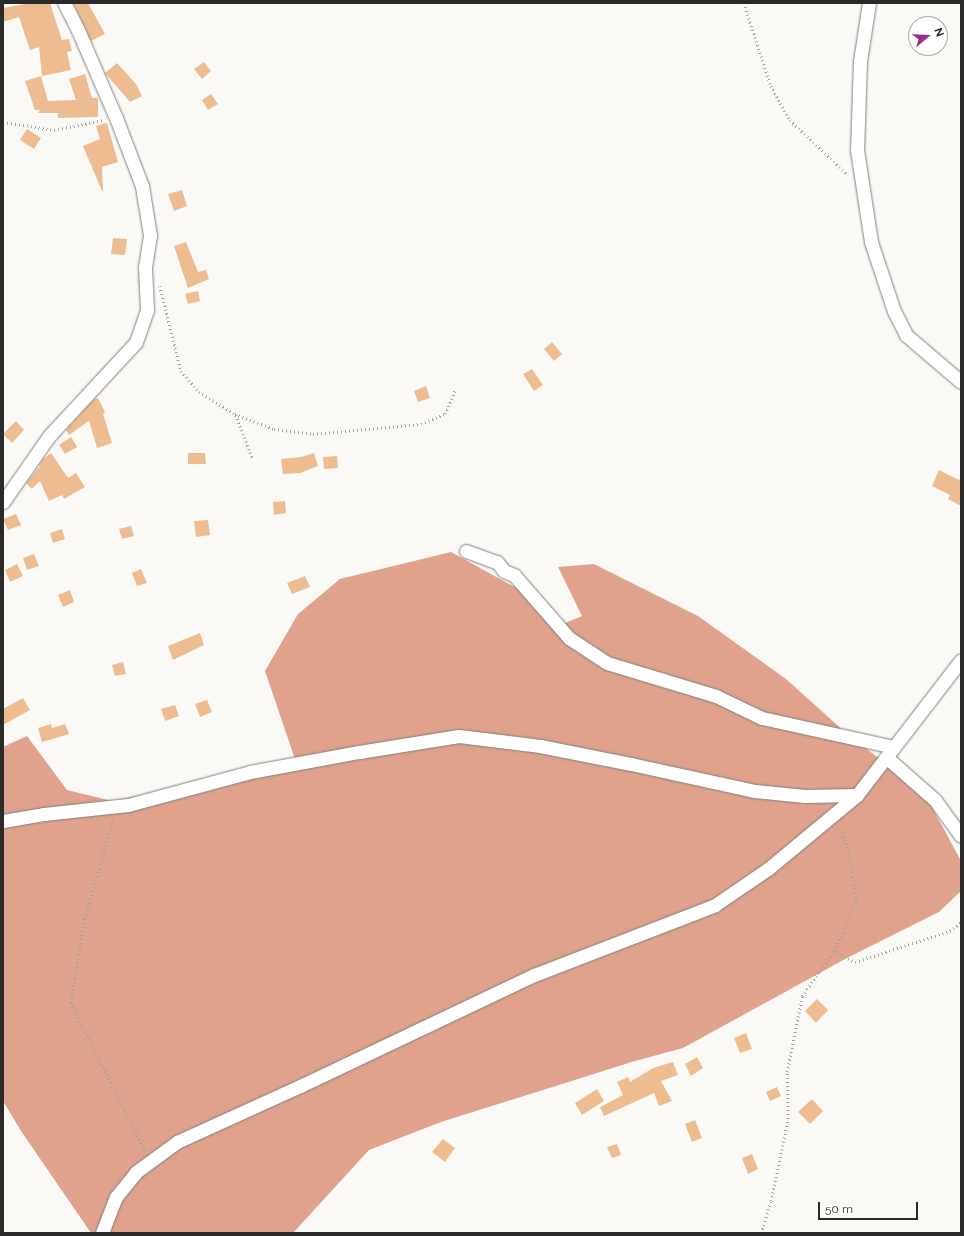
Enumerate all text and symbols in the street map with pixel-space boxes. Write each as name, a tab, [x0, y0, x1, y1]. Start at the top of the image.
north arrow	[908, 16, 948, 56]
text: N	[931, 26, 946, 38]
scale bar	[820, 1194, 920, 1220]
text: 50 m	[825, 1202, 853, 1216]

